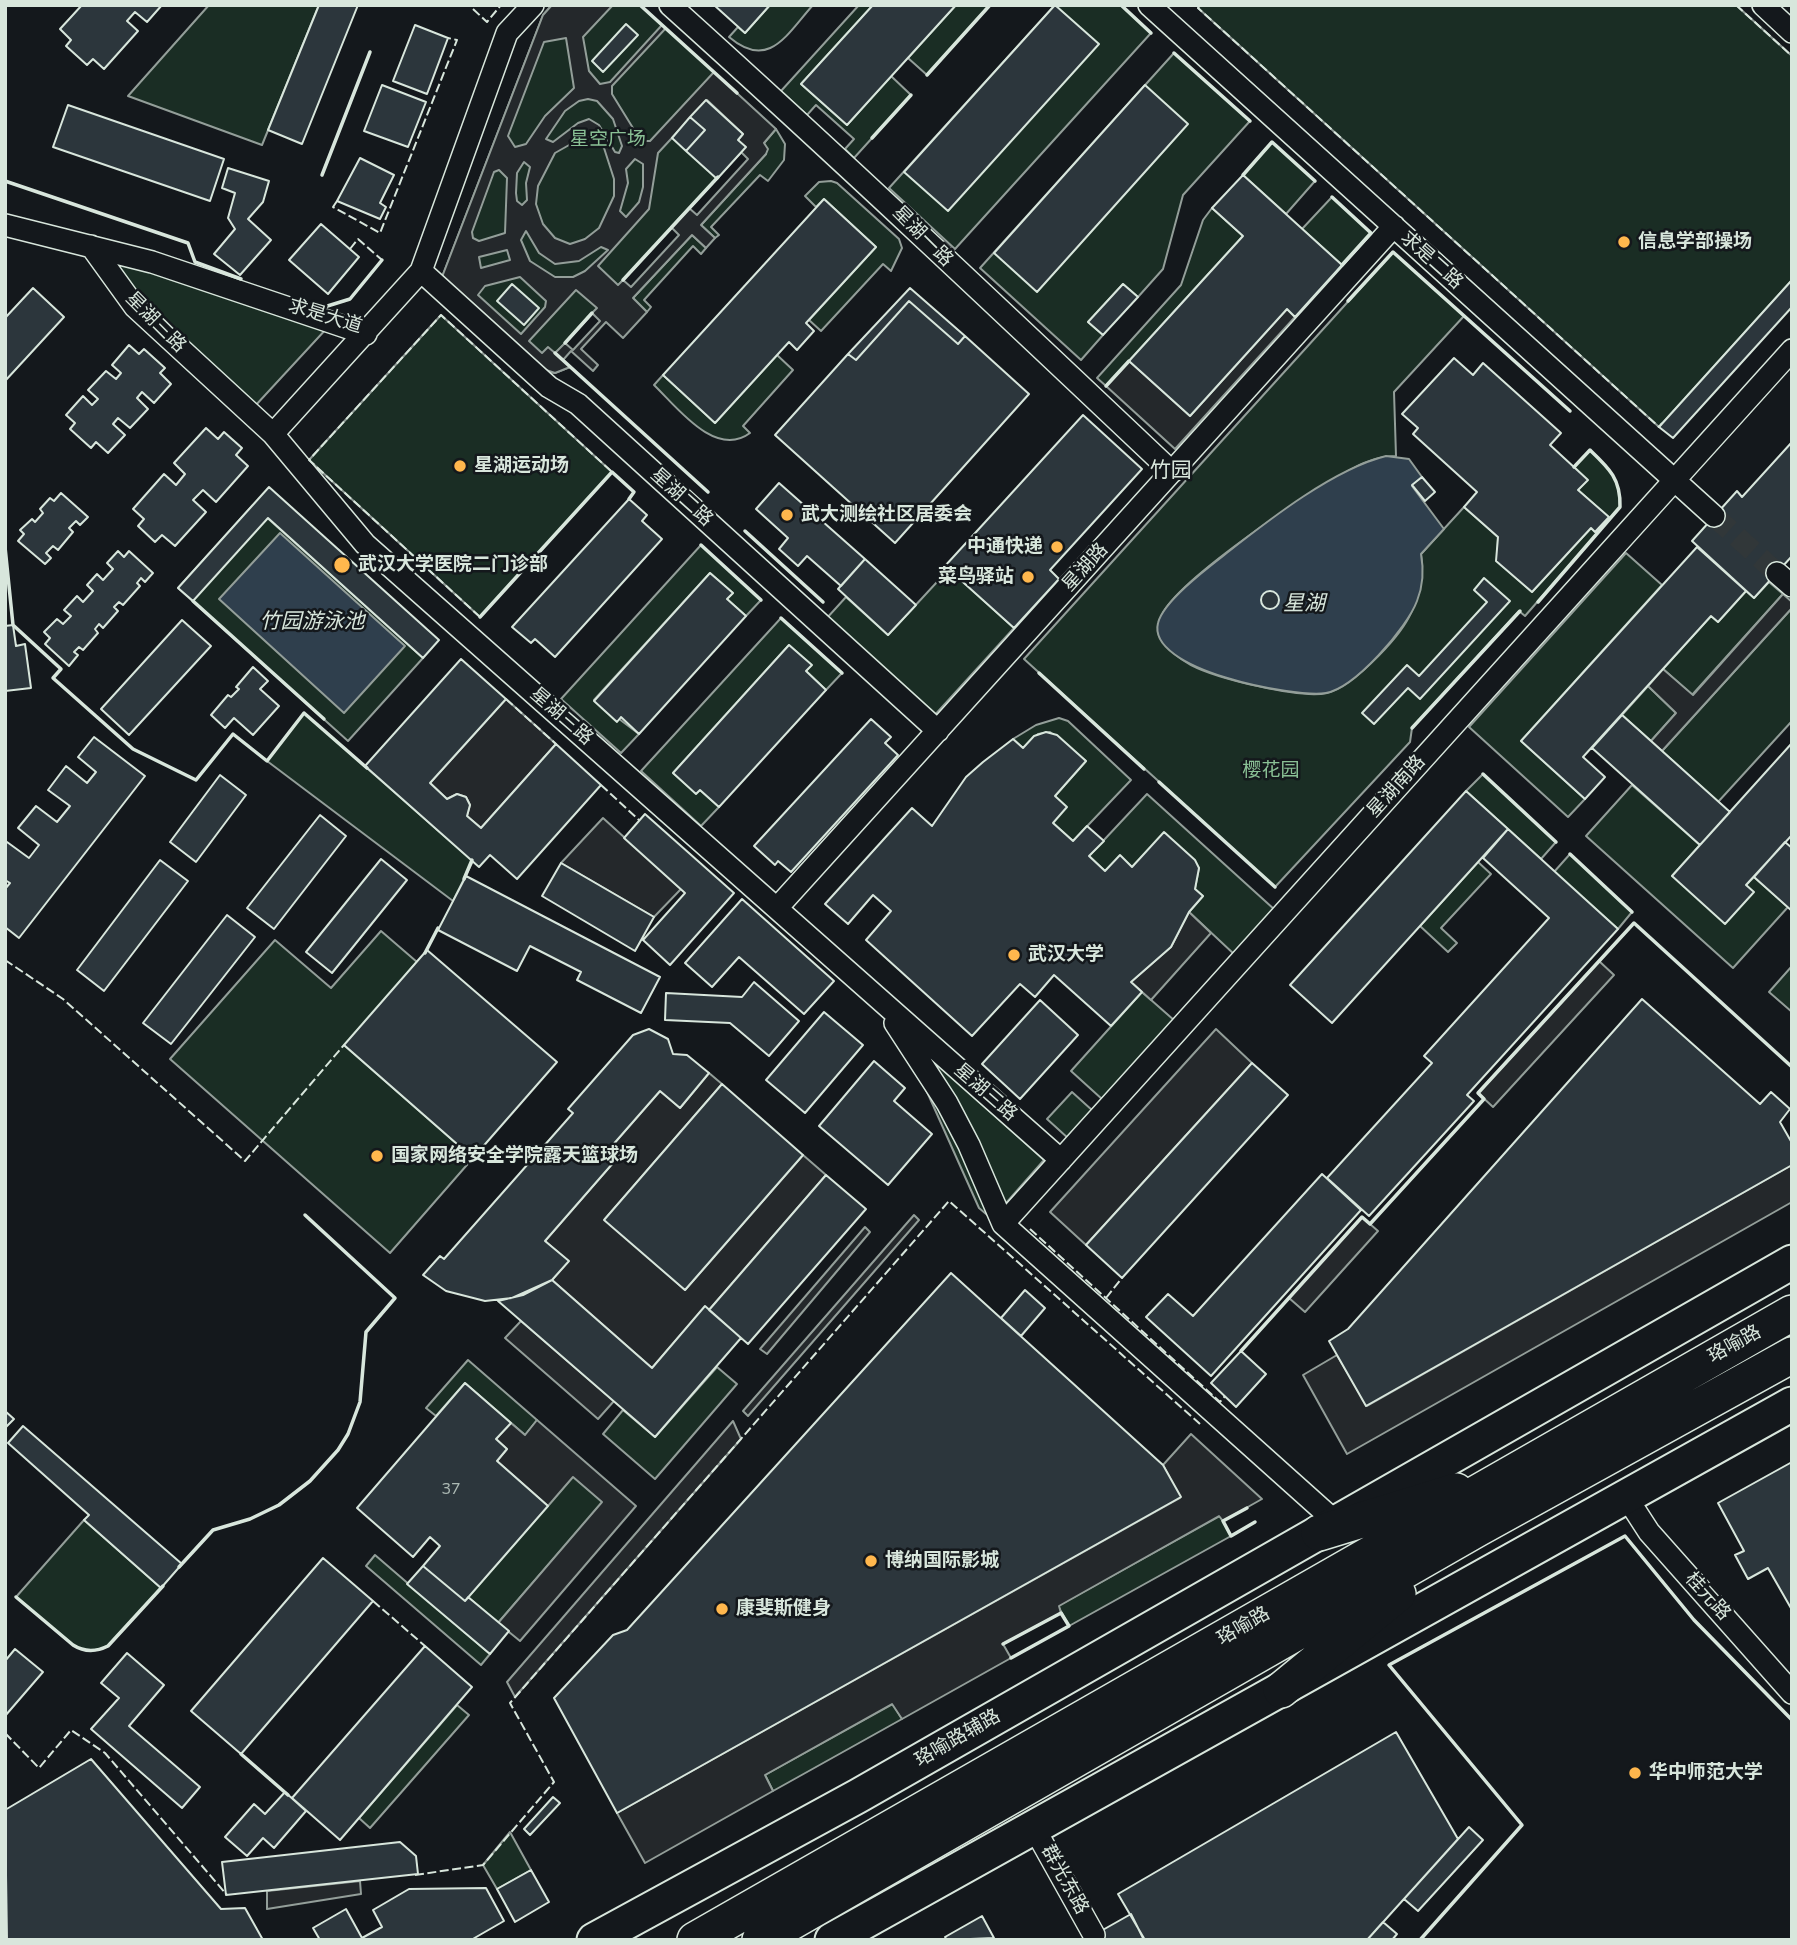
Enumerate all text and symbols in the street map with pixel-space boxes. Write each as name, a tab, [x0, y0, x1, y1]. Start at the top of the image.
park label: 星空广场	[570, 129, 646, 151]
street label: 星湖一路	[887, 202, 957, 272]
street label: 求是二路	[1395, 227, 1467, 295]
place label: 信息学部操场	[1638, 231, 1752, 253]
marker: 信息学部操场	[1616, 234, 1632, 250]
street label: 星湖三路	[120, 288, 190, 358]
street label: 求是大道	[285, 295, 365, 339]
place label: 星湖运动场	[474, 455, 569, 477]
marker: 星湖运动场	[452, 458, 468, 474]
district label: 竹园	[1150, 459, 1192, 485]
street label: 星湖二路	[645, 464, 717, 532]
place label: 武大测绘社区居委会	[801, 504, 972, 526]
marker: 武大测绘社区居委会	[779, 507, 795, 523]
place label: 中通快递	[967, 536, 1043, 558]
marker: 中通快递	[1049, 539, 1065, 555]
street label: 星湖路	[1058, 539, 1114, 597]
place label: 武汉大学医院二门诊部	[358, 554, 548, 576]
marker: 武汉大学医院二门诊部	[332, 555, 352, 575]
place label: 菜鸟驿站	[938, 566, 1014, 588]
marker: 菜鸟驿站	[1020, 569, 1036, 585]
water label: 星湖	[1283, 592, 1325, 618]
water label: 竹园游泳池	[260, 610, 364, 636]
street label: 星湖三路	[525, 683, 597, 751]
street label: 星湖南路	[1363, 751, 1431, 823]
park label: 樱花园	[1243, 760, 1299, 782]
place label: 武汉大学	[1028, 944, 1104, 966]
marker: 武汉大学	[1006, 947, 1022, 963]
street label: 星湖三路	[949, 1059, 1021, 1127]
place label: 国家网络安全学院露天篮球场	[391, 1145, 638, 1167]
marker: 国家网络安全学院露天篮球场	[369, 1148, 385, 1164]
street label: 珞喻路	[1705, 1321, 1765, 1369]
house number: 37	[441, 1480, 461, 1500]
place label: 博纳国际影城	[885, 1550, 999, 1572]
marker: 博纳国际影城	[863, 1553, 879, 1569]
street label: 桂元路	[1679, 1568, 1735, 1626]
place label: 康斐斯健身	[736, 1598, 831, 1620]
marker: 康斐斯健身	[714, 1601, 730, 1617]
street label: 珞喻路	[1214, 1603, 1274, 1651]
street label: 珞喻路辅路	[911, 1705, 1005, 1773]
place label: 华中师范大学	[1649, 1762, 1763, 1784]
marker: 华中师范大学	[1627, 1765, 1643, 1781]
street label: 群光东路	[1036, 1841, 1092, 1919]

